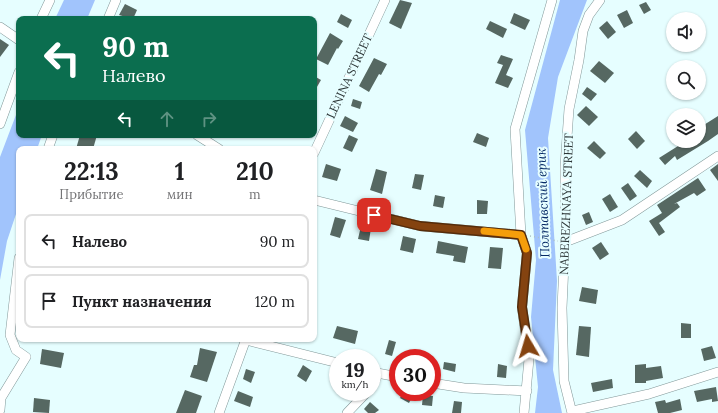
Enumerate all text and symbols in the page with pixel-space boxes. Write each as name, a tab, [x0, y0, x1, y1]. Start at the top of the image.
map controls	[666, 12, 706, 148]
button: sound	[666, 12, 706, 52]
text: 90 m	[102, 29, 169, 65]
street label: LENINA STREET	[323, 31, 375, 121]
icon: left	[36, 32, 88, 84]
button: search	[666, 60, 706, 100]
text: Налево	[102, 64, 166, 87]
icon: left	[114, 108, 136, 130]
icon: ahead	[156, 108, 178, 130]
icon: right	[198, 108, 220, 130]
button: layers	[666, 108, 706, 148]
street label: NABEREZHNAYA STREET	[556, 133, 576, 275]
water label: Полтавский ерик	[533, 147, 553, 258]
text: 22:13	[64, 156, 119, 187]
text: 1	[175, 156, 185, 187]
text: 210	[236, 156, 274, 187]
text: Прибытие	[59, 186, 123, 203]
text: мин	[167, 186, 193, 203]
text: m	[249, 186, 261, 203]
pin	[357, 198, 391, 232]
icon: arrive	[363, 204, 385, 226]
icon: left	[38, 230, 60, 252]
text: Налево	[72, 232, 127, 251]
text: 90 m	[260, 232, 295, 251]
icon: arrive	[38, 290, 60, 312]
text: Пункт назначения	[72, 292, 212, 311]
text: 120 m	[255, 292, 295, 311]
position arrow	[507, 325, 549, 367]
speed limit sign: 30	[389, 349, 441, 401]
text: 19	[345, 357, 365, 382]
text: km/h	[341, 378, 369, 391]

